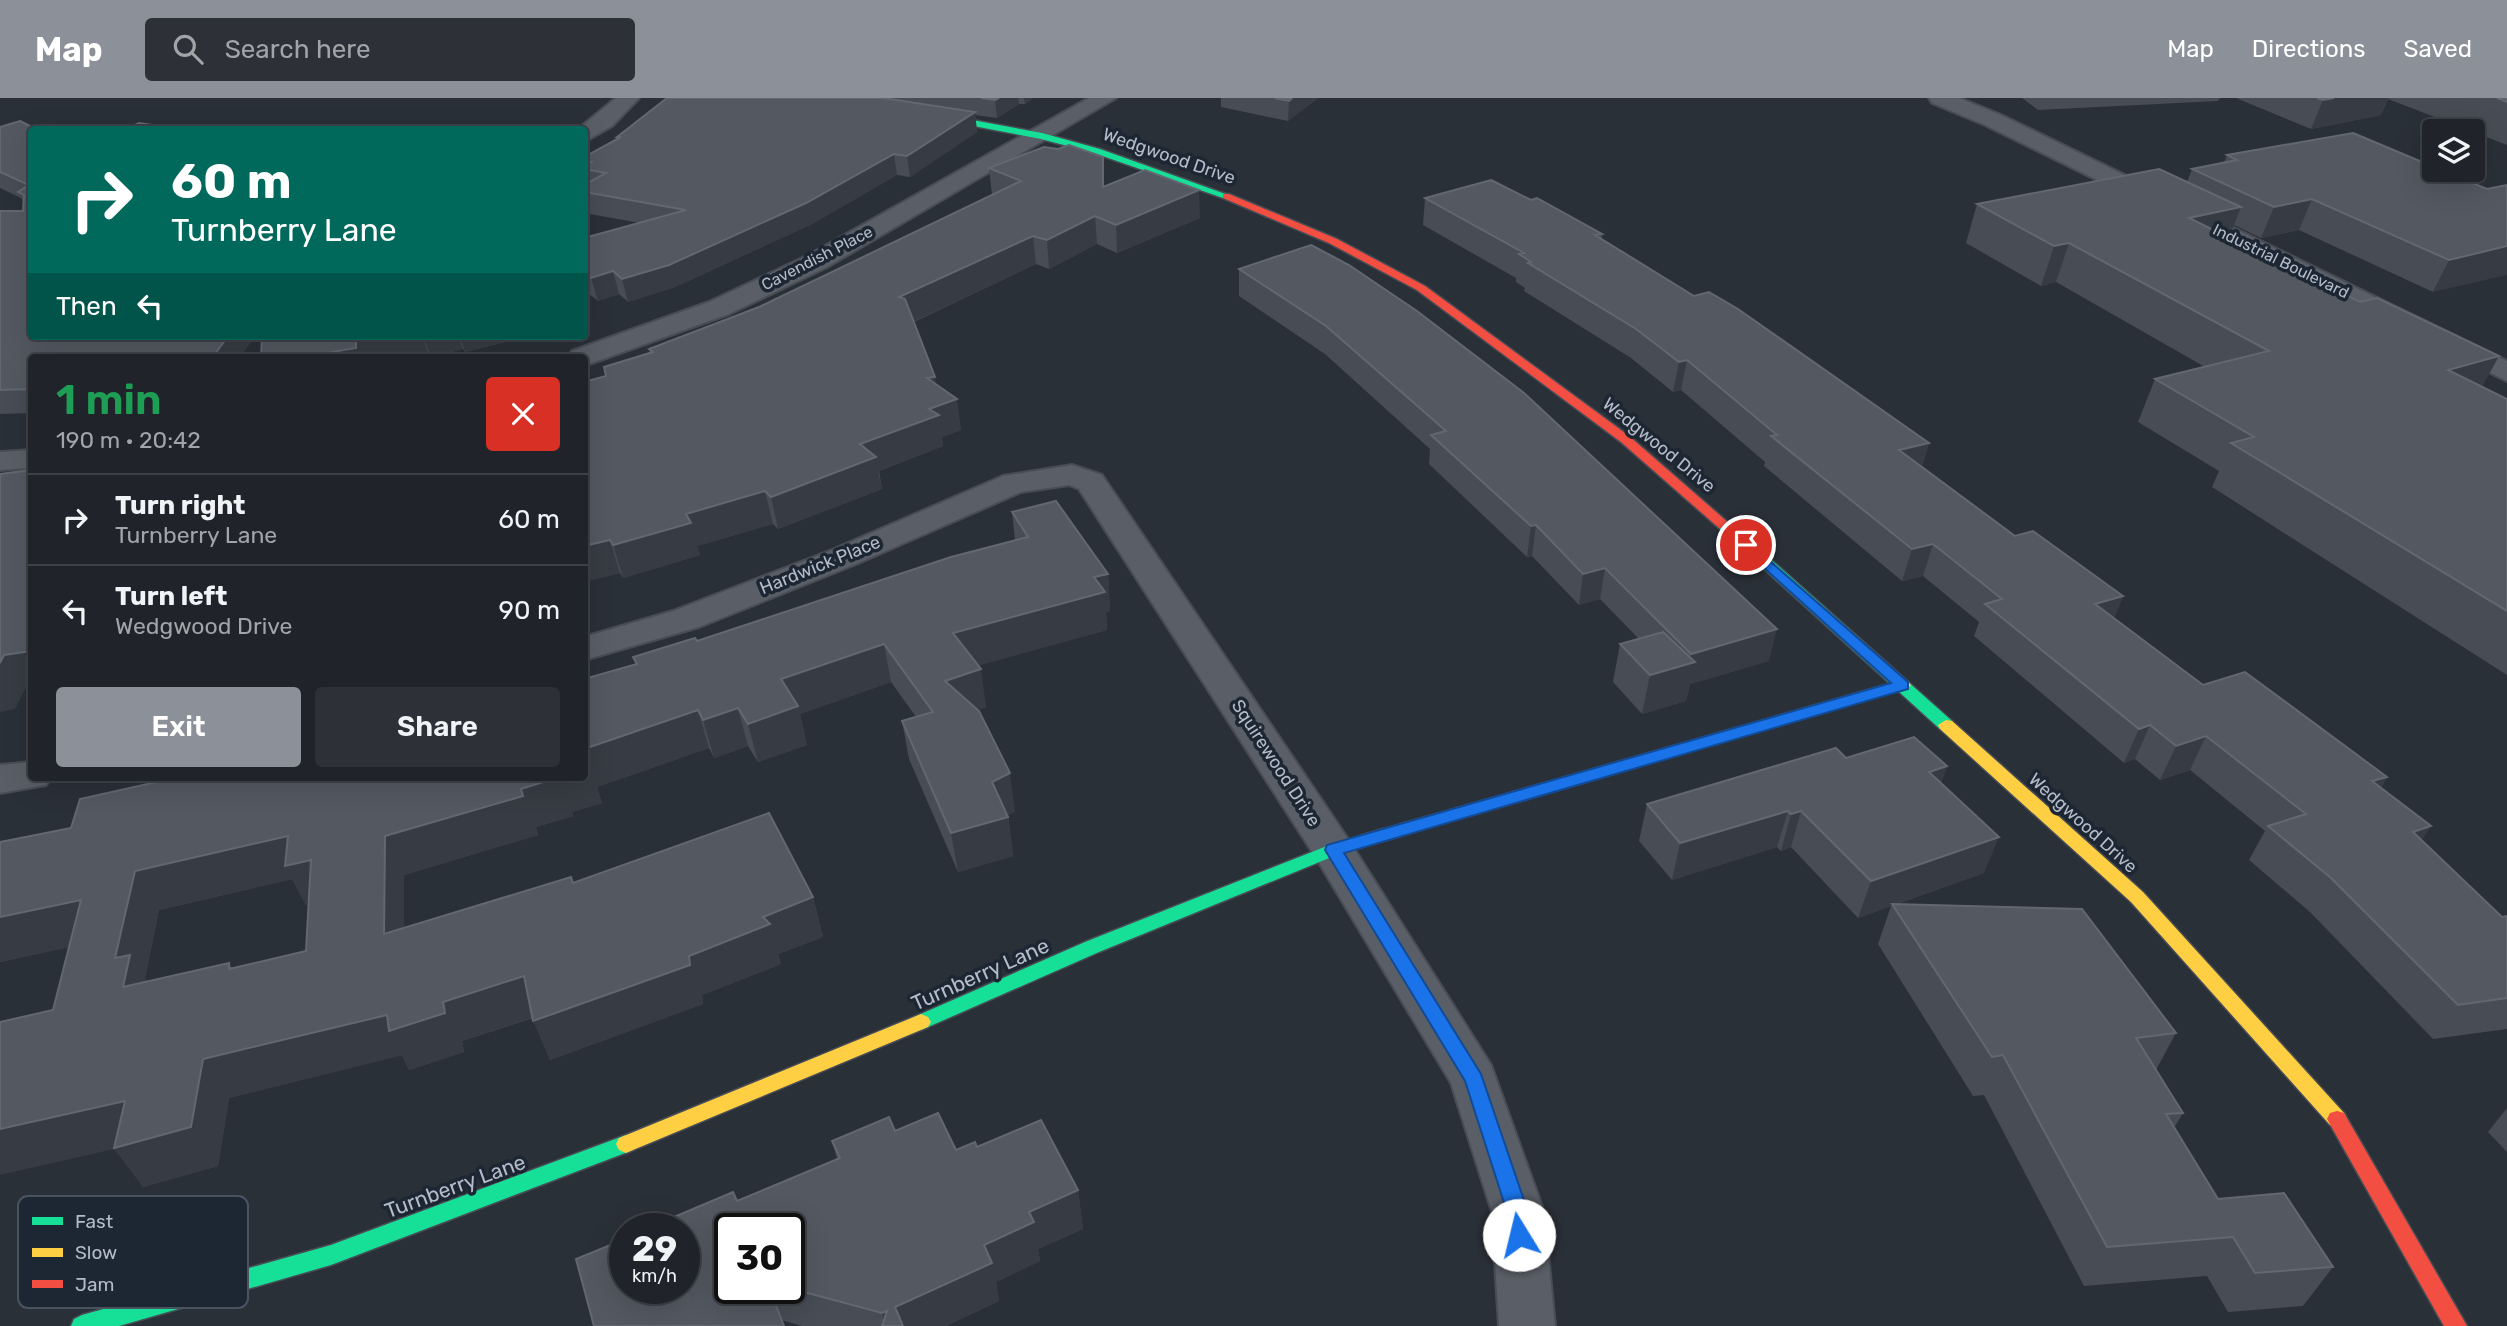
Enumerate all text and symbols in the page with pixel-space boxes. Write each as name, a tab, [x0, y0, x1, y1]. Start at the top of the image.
search box	[145, 18, 635, 81]
text: Map	[35, 30, 103, 69]
icon: search	[169, 30, 207, 68]
text: Search here	[225, 34, 370, 65]
text: Map	[2167, 35, 2214, 63]
text: Directions	[2252, 35, 2365, 63]
text: Saved	[2403, 35, 2472, 63]
map controls	[2422, 119, 2485, 182]
button: layers	[2422, 119, 2485, 182]
street label: Wedgwood Drive	[1100, 123, 1238, 189]
text: 60 m	[171, 152, 292, 210]
icon: right	[56, 154, 147, 245]
text: Turnberry Lane	[171, 211, 397, 249]
street label: Industrial Boulevard	[2210, 220, 2352, 302]
street label: Cavendish Place	[758, 222, 876, 294]
icon: left	[131, 287, 169, 325]
text: Then	[56, 291, 117, 322]
text: 1 min	[56, 375, 162, 425]
button: close	[486, 377, 560, 451]
street label: Wedgwood Drive	[1598, 393, 1720, 497]
text: 190 m · 20:42	[56, 426, 201, 454]
text: Turn right	[115, 490, 245, 521]
icon: right	[56, 501, 94, 539]
text: 60 m	[498, 504, 560, 535]
pin	[1716, 515, 1776, 575]
text: Turnberry Lane	[115, 521, 277, 549]
icon: arrive	[1727, 526, 1765, 564]
street label: Hardwick Place	[756, 531, 884, 599]
text: Turn left	[115, 581, 227, 612]
icon: left	[56, 592, 94, 630]
text: 90 m	[499, 595, 560, 626]
text: Wedgwood Drive	[115, 612, 292, 640]
button: Exit	[56, 687, 301, 767]
button: Share	[315, 687, 560, 767]
street label: Squirewood Drive	[1227, 695, 1325, 831]
street label: Wedgwood Drive	[2024, 768, 2142, 878]
street label: Turnberry Lane	[907, 932, 1053, 1016]
street label: Turnberry Lane	[381, 1149, 529, 1223]
legend	[18, 1196, 248, 1308]
position arrow	[1482, 1198, 1556, 1272]
text: Fast	[75, 1210, 114, 1233]
speed limit sign: 30	[714, 1213, 805, 1304]
text: 29	[632, 1228, 677, 1270]
text: Slow	[75, 1241, 117, 1264]
text: km/h	[632, 1265, 677, 1287]
text: Jam	[75, 1273, 114, 1296]

